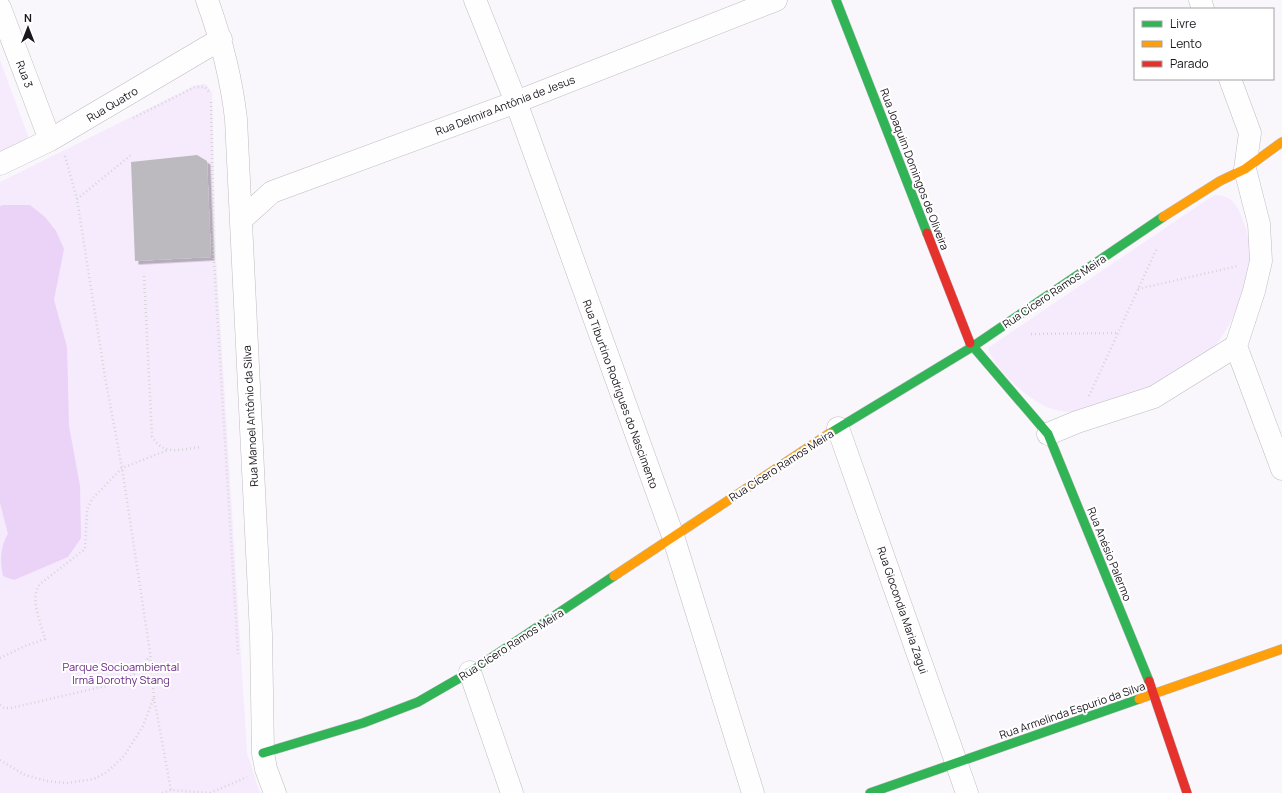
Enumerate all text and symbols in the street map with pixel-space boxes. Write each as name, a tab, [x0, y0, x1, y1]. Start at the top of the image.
north arrow	[8, 8, 48, 48]
legend	[1134, 8, 1274, 80]
text: N	[24, 10, 32, 25]
text: Livre	[1170, 15, 1196, 32]
text: Lento	[1170, 35, 1202, 52]
text: Parado	[1170, 55, 1209, 72]
street label: Rua 3	[13, 58, 37, 90]
street label: Rua Delmira Antônia de Jesus	[433, 71, 577, 139]
street label: Rua Quatro	[84, 83, 141, 125]
street label: Rua Joaquim Domingos de Oliveira	[877, 86, 953, 252]
street label: Rua Cícero Ramos Meira	[999, 251, 1109, 331]
street label: Rua Tiburtino Rodrigues do Nascimento	[580, 297, 662, 491]
street label: Rua Manoel Antônio da Silva	[239, 345, 261, 487]
street label: Rua Cícero Ramos Meira	[726, 425, 836, 505]
street label: Rua Anésio Palermo	[1084, 505, 1136, 604]
street label: Rua Giocondia Maria Zagui	[874, 544, 932, 676]
street label: Rua Cícero Ramos Meira	[456, 604, 566, 684]
park label: Parque Socioambiental Irmã Dorothy Stang	[63, 659, 179, 687]
street label: Rua Armelinda Espurio da Silva	[997, 678, 1147, 742]

